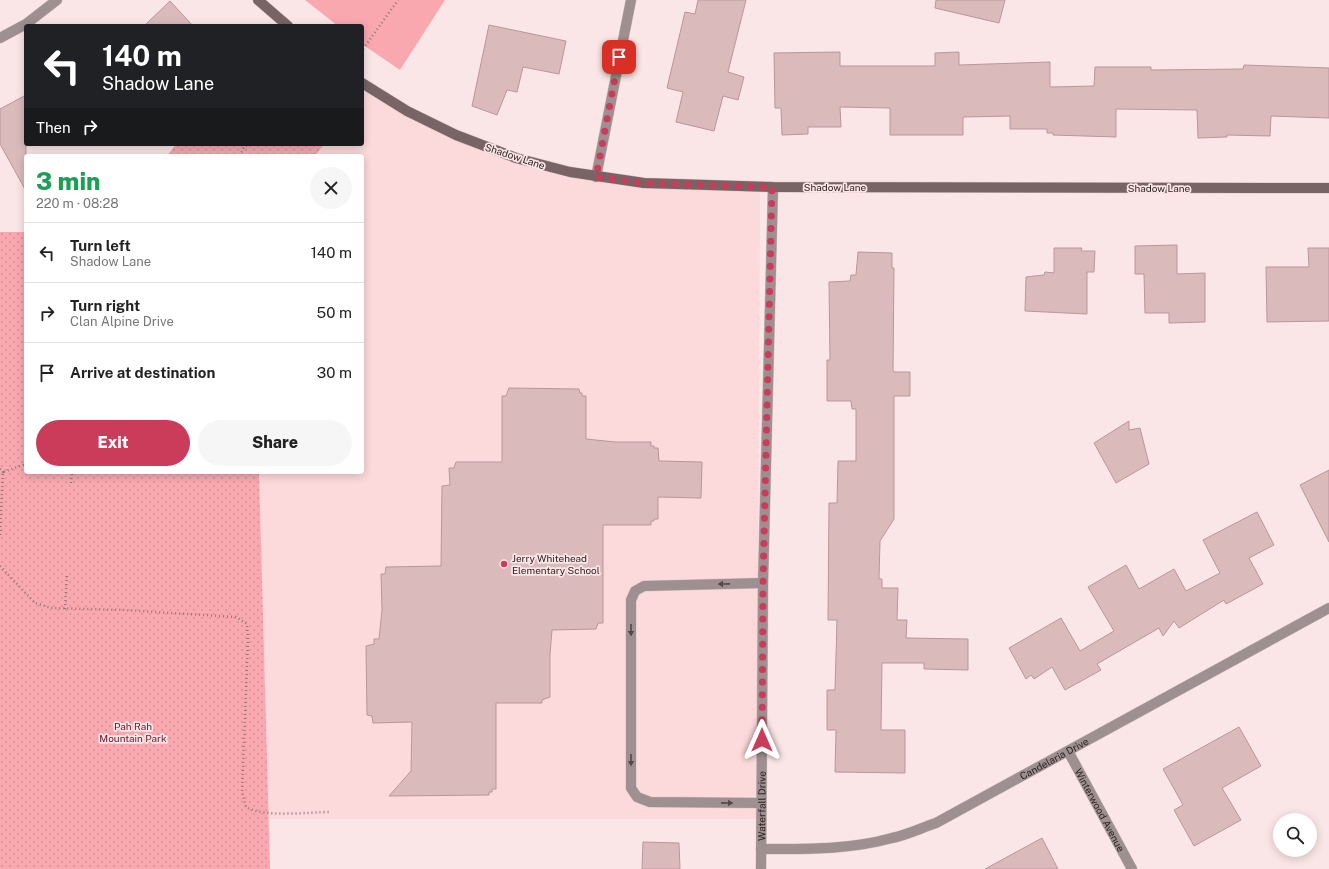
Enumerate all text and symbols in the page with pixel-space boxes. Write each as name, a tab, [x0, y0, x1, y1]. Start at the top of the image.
text: 140 m	[102, 39, 182, 72]
icon: left	[36, 40, 88, 92]
pin	[602, 40, 636, 74]
icon: arrive	[608, 46, 630, 68]
text: Shadow Lane	[102, 73, 214, 94]
icon: right	[79, 116, 101, 138]
text: Then	[36, 119, 71, 136]
street label: Shadow Lane	[484, 141, 547, 171]
text: 3 min	[36, 167, 100, 195]
button: close	[310, 167, 352, 209]
street label: Shadow Lane	[804, 181, 866, 193]
street label: Shadow Lane	[1128, 182, 1190, 194]
text: 220 m · 08:28	[36, 196, 119, 211]
text: Turn left	[70, 237, 131, 254]
icon: left	[36, 242, 58, 264]
text: 140 m	[311, 244, 352, 261]
text: Shadow Lane	[70, 254, 151, 269]
text: Turn right	[70, 297, 140, 314]
icon: right	[36, 302, 58, 324]
text: 50 m	[317, 304, 352, 321]
text: Clan Alpine Drive	[70, 314, 174, 329]
icon: arrive	[36, 362, 58, 384]
text: Arrive at destination	[70, 364, 215, 381]
text: 30 m	[317, 364, 352, 381]
button: Exit	[36, 420, 190, 466]
button: Share	[198, 420, 352, 466]
place label: Jerry Whitehead Elementary School	[512, 552, 600, 576]
marker: Jerry Whitehead Elementary School	[499, 559, 509, 569]
one-way arrow	[717, 581, 730, 587]
one-way arrow	[628, 624, 634, 637]
position arrow	[741, 719, 783, 761]
park label: Pah Rah Mountain Park	[99, 720, 167, 744]
street label: Candelaria Drive	[1018, 735, 1091, 782]
one-way arrow	[628, 754, 634, 767]
street label: Winterwood Avenue	[1073, 766, 1128, 854]
street label: Waterfall Drive	[755, 771, 768, 841]
one-way arrow	[721, 800, 734, 806]
map controls	[1273, 813, 1317, 857]
button: search	[1273, 813, 1317, 857]

